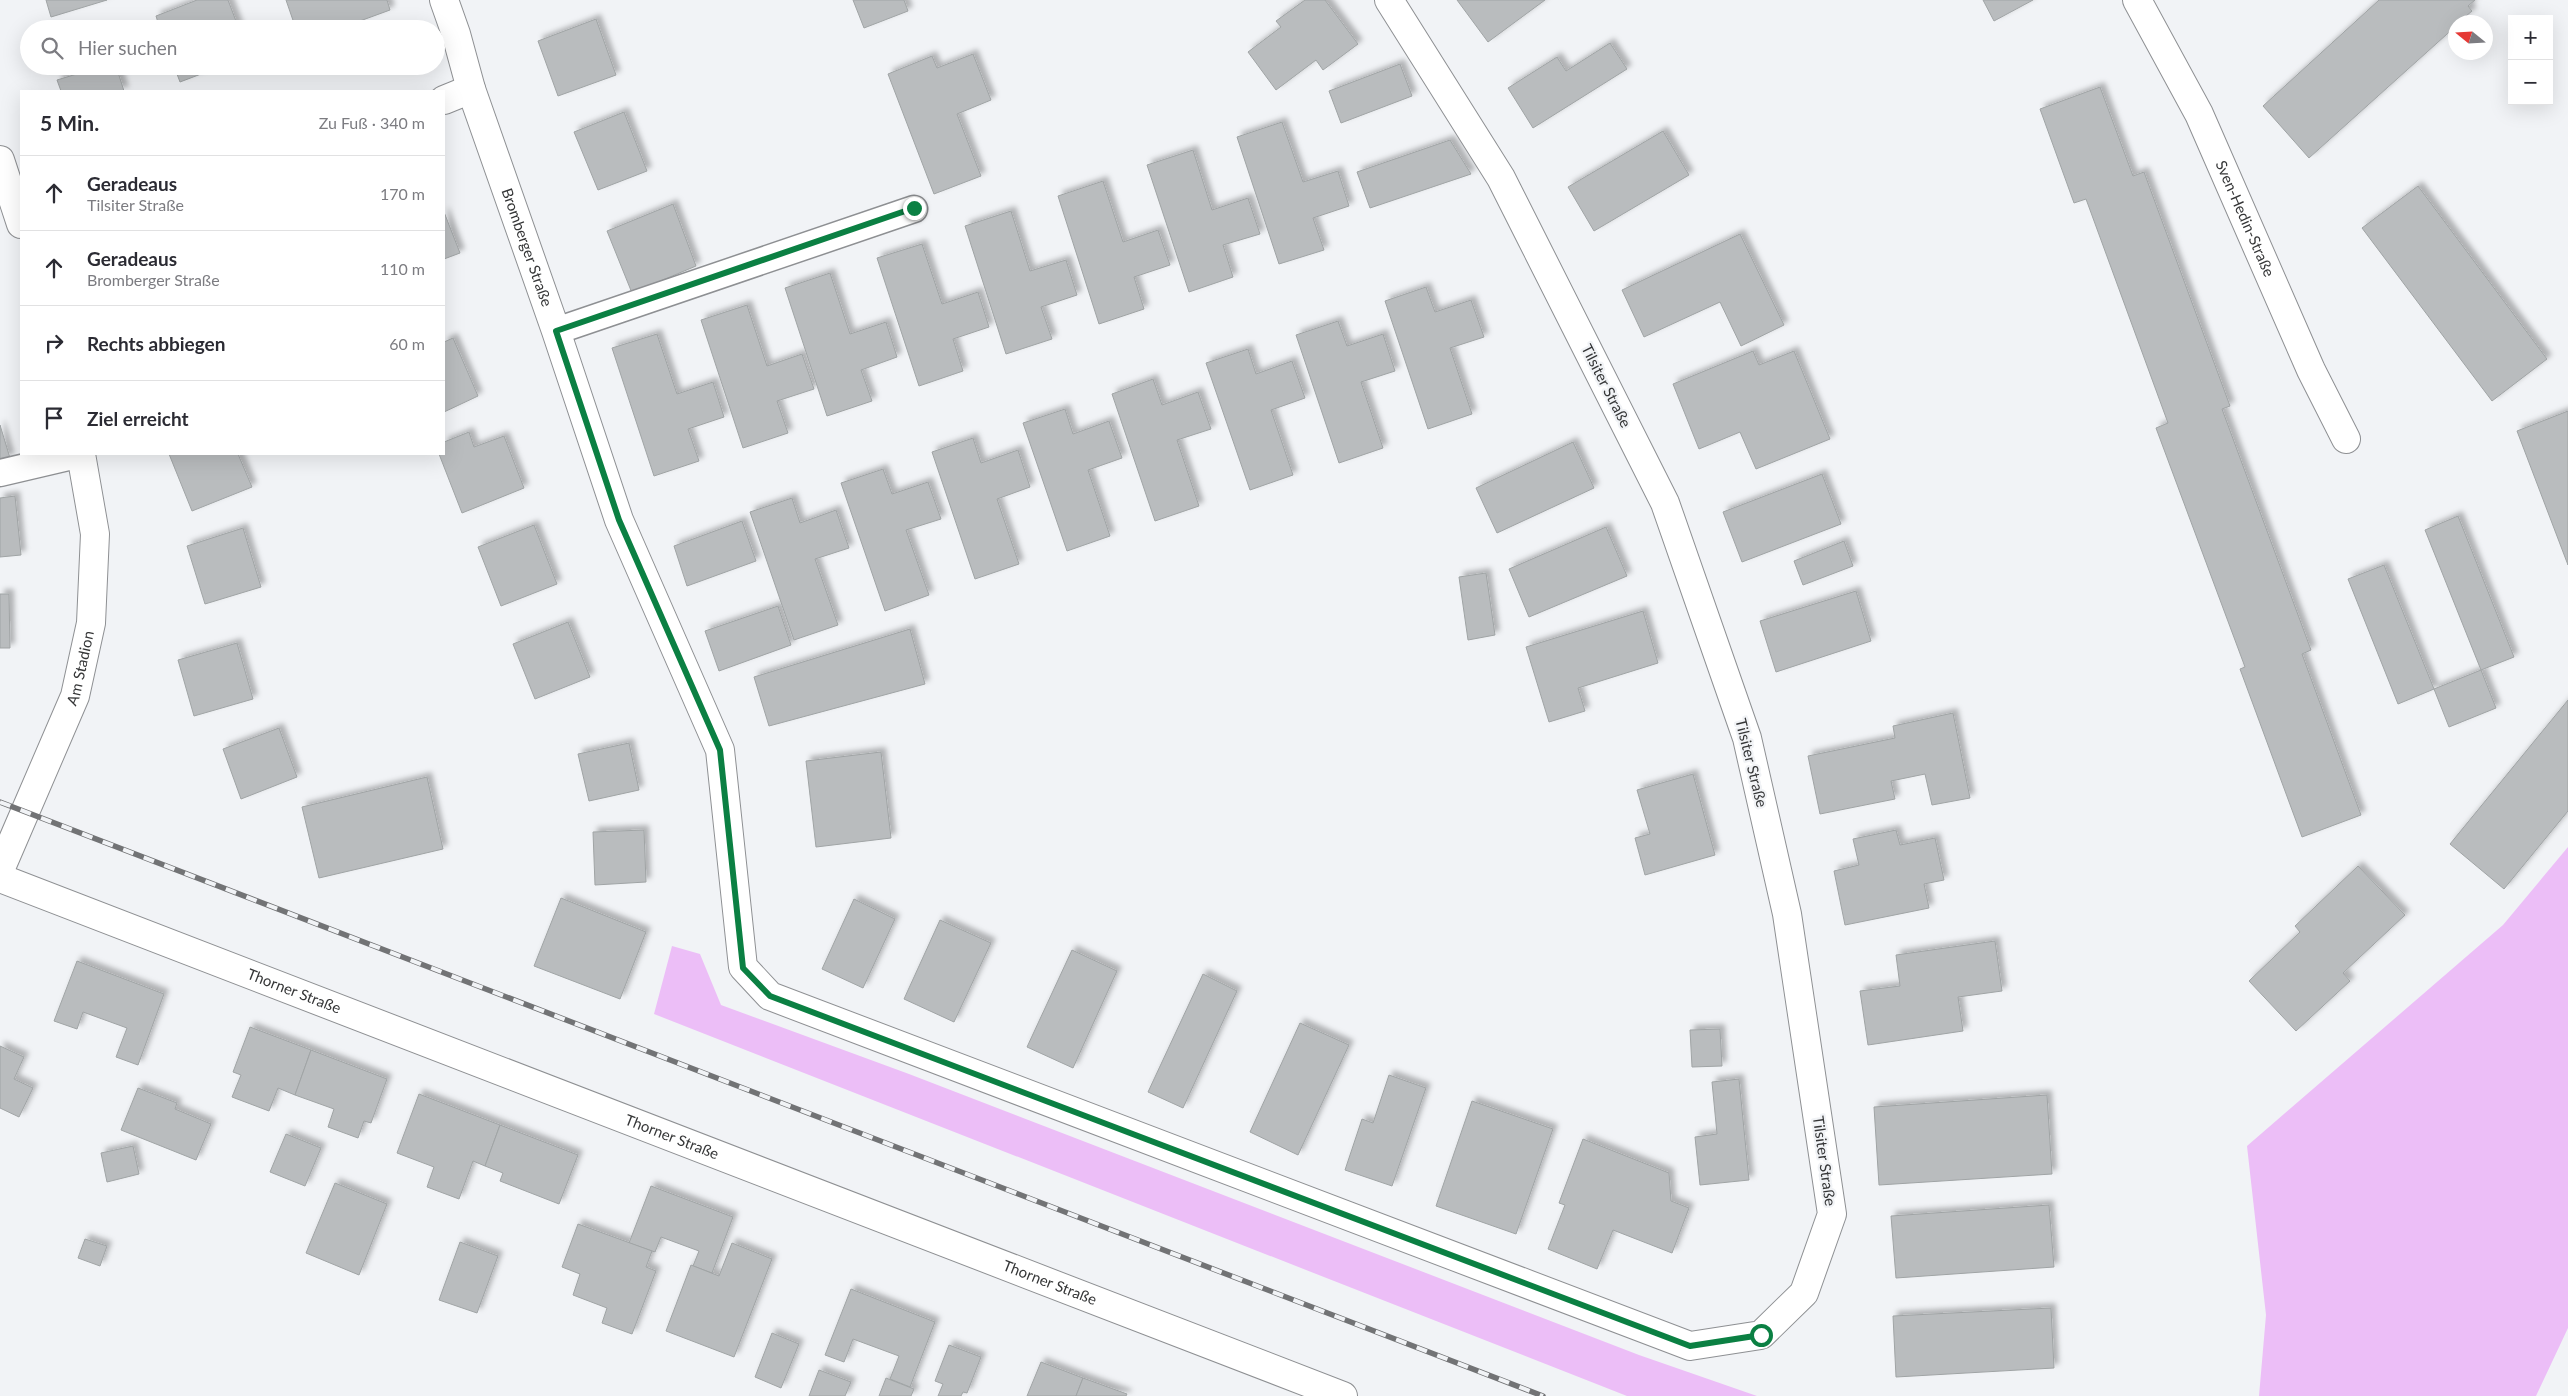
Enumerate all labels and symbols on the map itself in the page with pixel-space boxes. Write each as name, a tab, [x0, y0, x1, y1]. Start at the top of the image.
north arrow	[2448, 15, 2493, 60]
street label: Sven-Hedin-Straße	[2212, 157, 2279, 279]
street label: Bromberger Straße	[498, 185, 557, 309]
route end	[903, 197, 926, 220]
street label: Tilsiter Straße	[1578, 341, 1636, 430]
street label: Am Stadion	[62, 629, 97, 708]
street label: Tilsiter Straße	[1732, 716, 1772, 809]
street label: Thorner Straße	[245, 964, 344, 1017]
street label: Thorner Straße	[623, 1110, 722, 1162]
street label: Tilsiter Straße	[1810, 1115, 1840, 1207]
street label: Thorner Straße	[1001, 1256, 1100, 1308]
route start	[1750, 1324, 1773, 1347]

